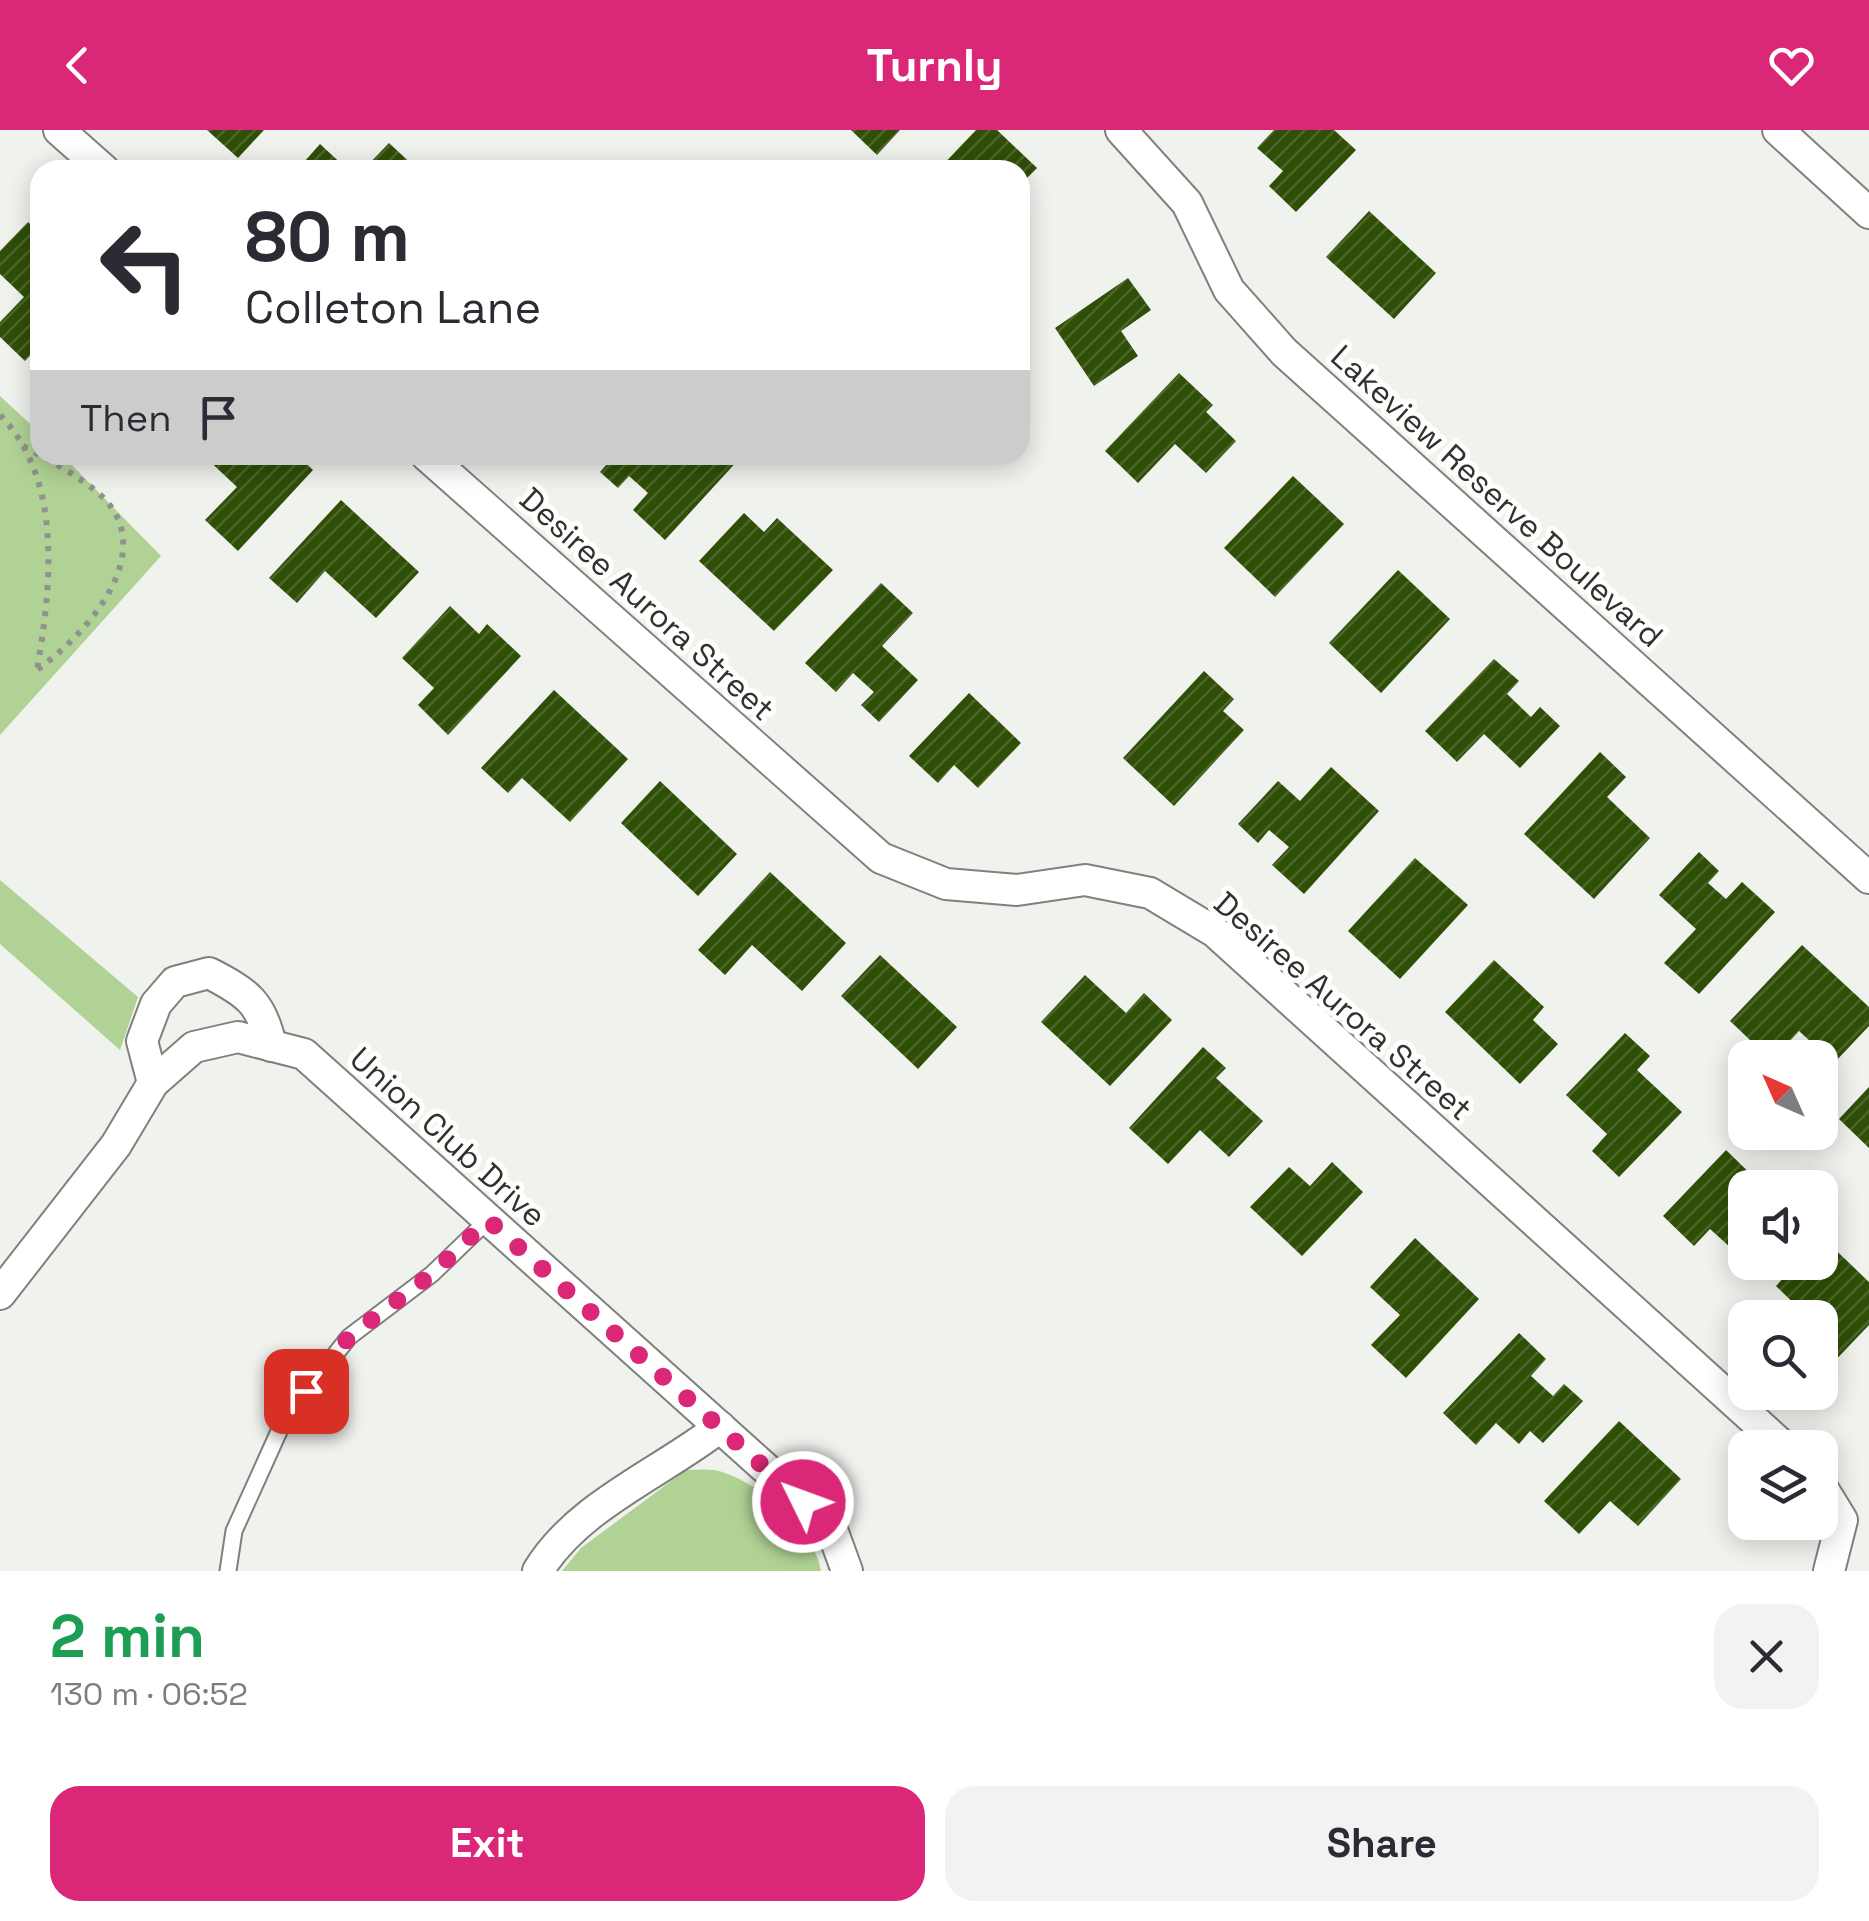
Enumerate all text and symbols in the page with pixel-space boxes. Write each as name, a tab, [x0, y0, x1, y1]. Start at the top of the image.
text: Turnly	[866, 37, 1003, 94]
icon: back	[50, 38, 105, 93]
icon: heart	[1764, 38, 1819, 93]
text: 80 m	[245, 192, 410, 281]
icon: left	[80, 200, 210, 330]
text: Colleton Lane	[245, 279, 541, 336]
street label: Lakeview Reserve Boulevard	[1323, 336, 1671, 656]
icon: arrive	[191, 390, 246, 445]
text: Then	[80, 394, 171, 442]
street label: Desiree Aurora Street	[511, 479, 783, 729]
street label: Desiree Aurora Street	[1206, 883, 1480, 1129]
street label: Union Club Drive	[342, 1039, 554, 1235]
north arrow	[1728, 1040, 1838, 1150]
map controls	[1728, 1040, 1838, 1540]
button: sound	[1728, 1170, 1838, 1280]
button: search	[1728, 1300, 1838, 1410]
pin	[264, 1349, 349, 1434]
icon: arrive	[279, 1364, 334, 1419]
button: layers	[1728, 1430, 1838, 1540]
position arrow	[751, 1450, 855, 1554]
text: 2 min	[50, 1598, 205, 1675]
button: close	[1714, 1604, 1819, 1709]
text: 130 m · 06:52	[50, 1674, 248, 1714]
button: Exit	[50, 1786, 925, 1901]
button: Share	[945, 1786, 1819, 1901]

